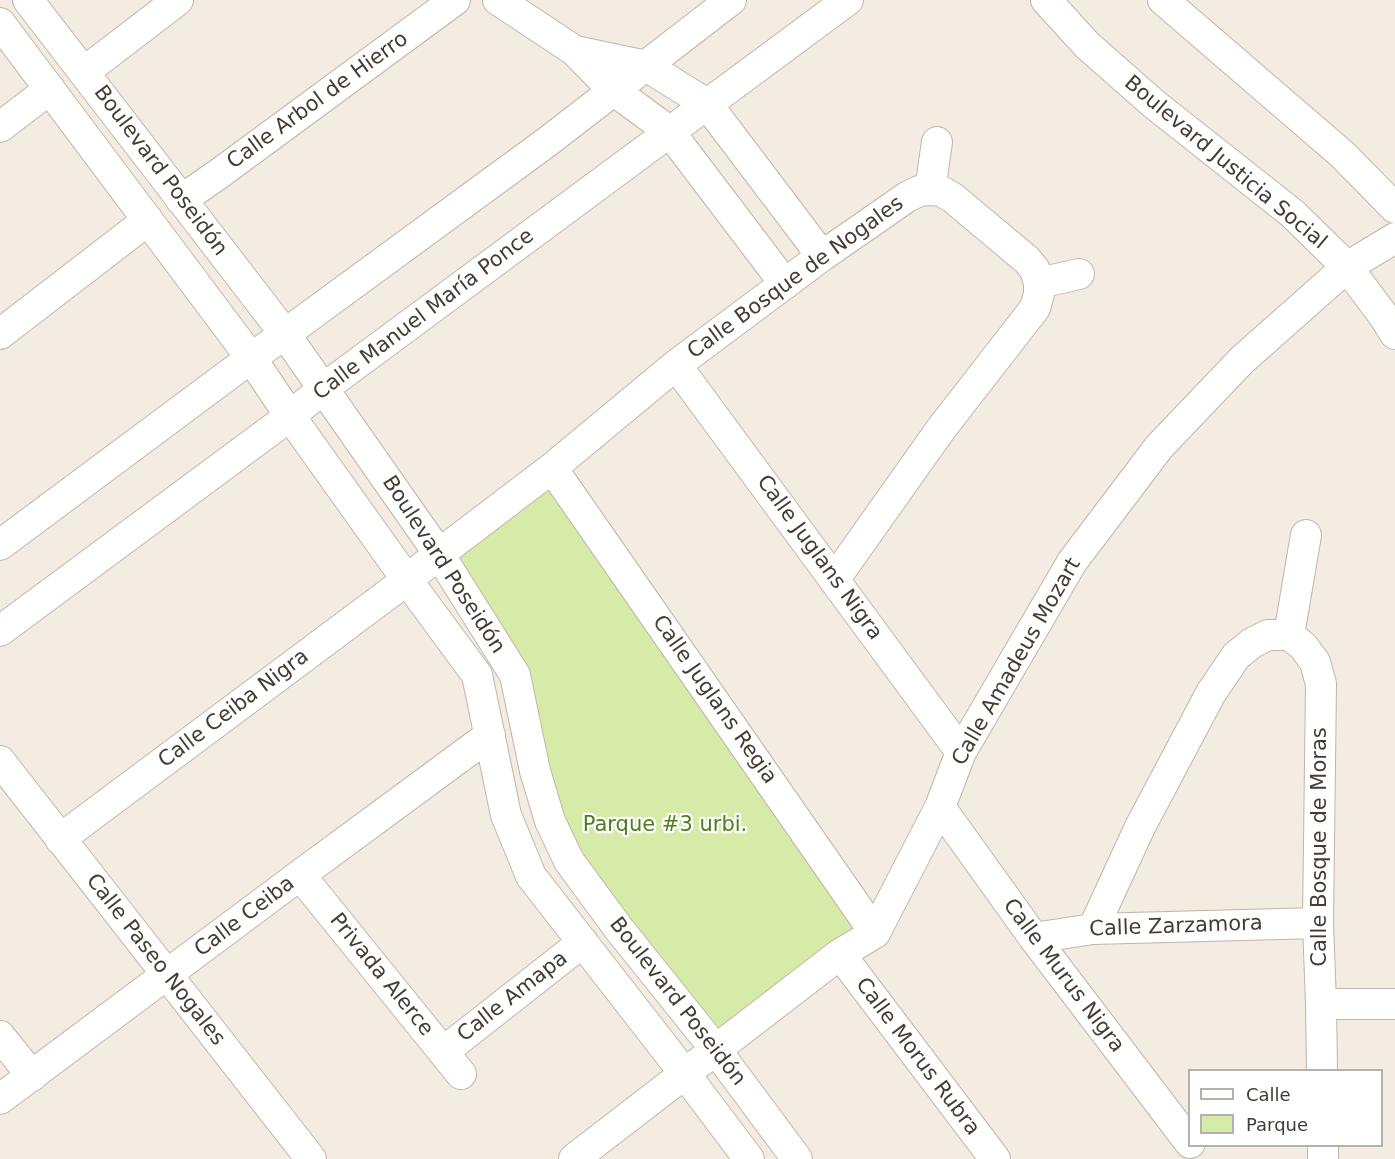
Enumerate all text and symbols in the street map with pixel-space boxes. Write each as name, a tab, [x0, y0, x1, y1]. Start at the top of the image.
street label: Calle Arbol de Hierro	[223, 27, 413, 175]
street label: Boulevard Justicia Social	[1119, 71, 1331, 255]
street label: Boulevard Poseidón	[88, 81, 232, 261]
street label: Calle Bosque de Nogales	[683, 191, 909, 365]
street label: Calle Manuel María Ponce	[309, 224, 539, 406]
street label: Boulevard Poseidón	[376, 471, 510, 659]
street label: Calle Juglans Nigra	[751, 471, 887, 645]
street label: Calle Amadeus Mozart	[947, 554, 1087, 770]
street label: Calle Juglans Regia	[646, 611, 782, 789]
street label: Calle Ceiba Nigra	[154, 644, 314, 774]
street label: Calle Bosque de Moras	[1308, 727, 1334, 967]
park label: Parque #3 urbi.	[583, 813, 747, 839]
street label: Calle Paseo Nogales	[80, 869, 230, 1051]
street label: Calle Ceiba	[190, 871, 300, 963]
street label: Calle Murus Nigra	[997, 894, 1129, 1058]
street label: Privada Alerce	[324, 909, 438, 1041]
street label: Calle Zarzamora	[1089, 911, 1263, 943]
street label: Boulevard Poseidón	[603, 913, 751, 1091]
street label: Calle Amapa	[453, 946, 573, 1048]
street label: Calle Morus Rubra	[849, 973, 985, 1141]
legend	[1188, 1069, 1383, 1147]
text: Calle	[1246, 1084, 1291, 1105]
text: Parque	[1246, 1114, 1308, 1135]

